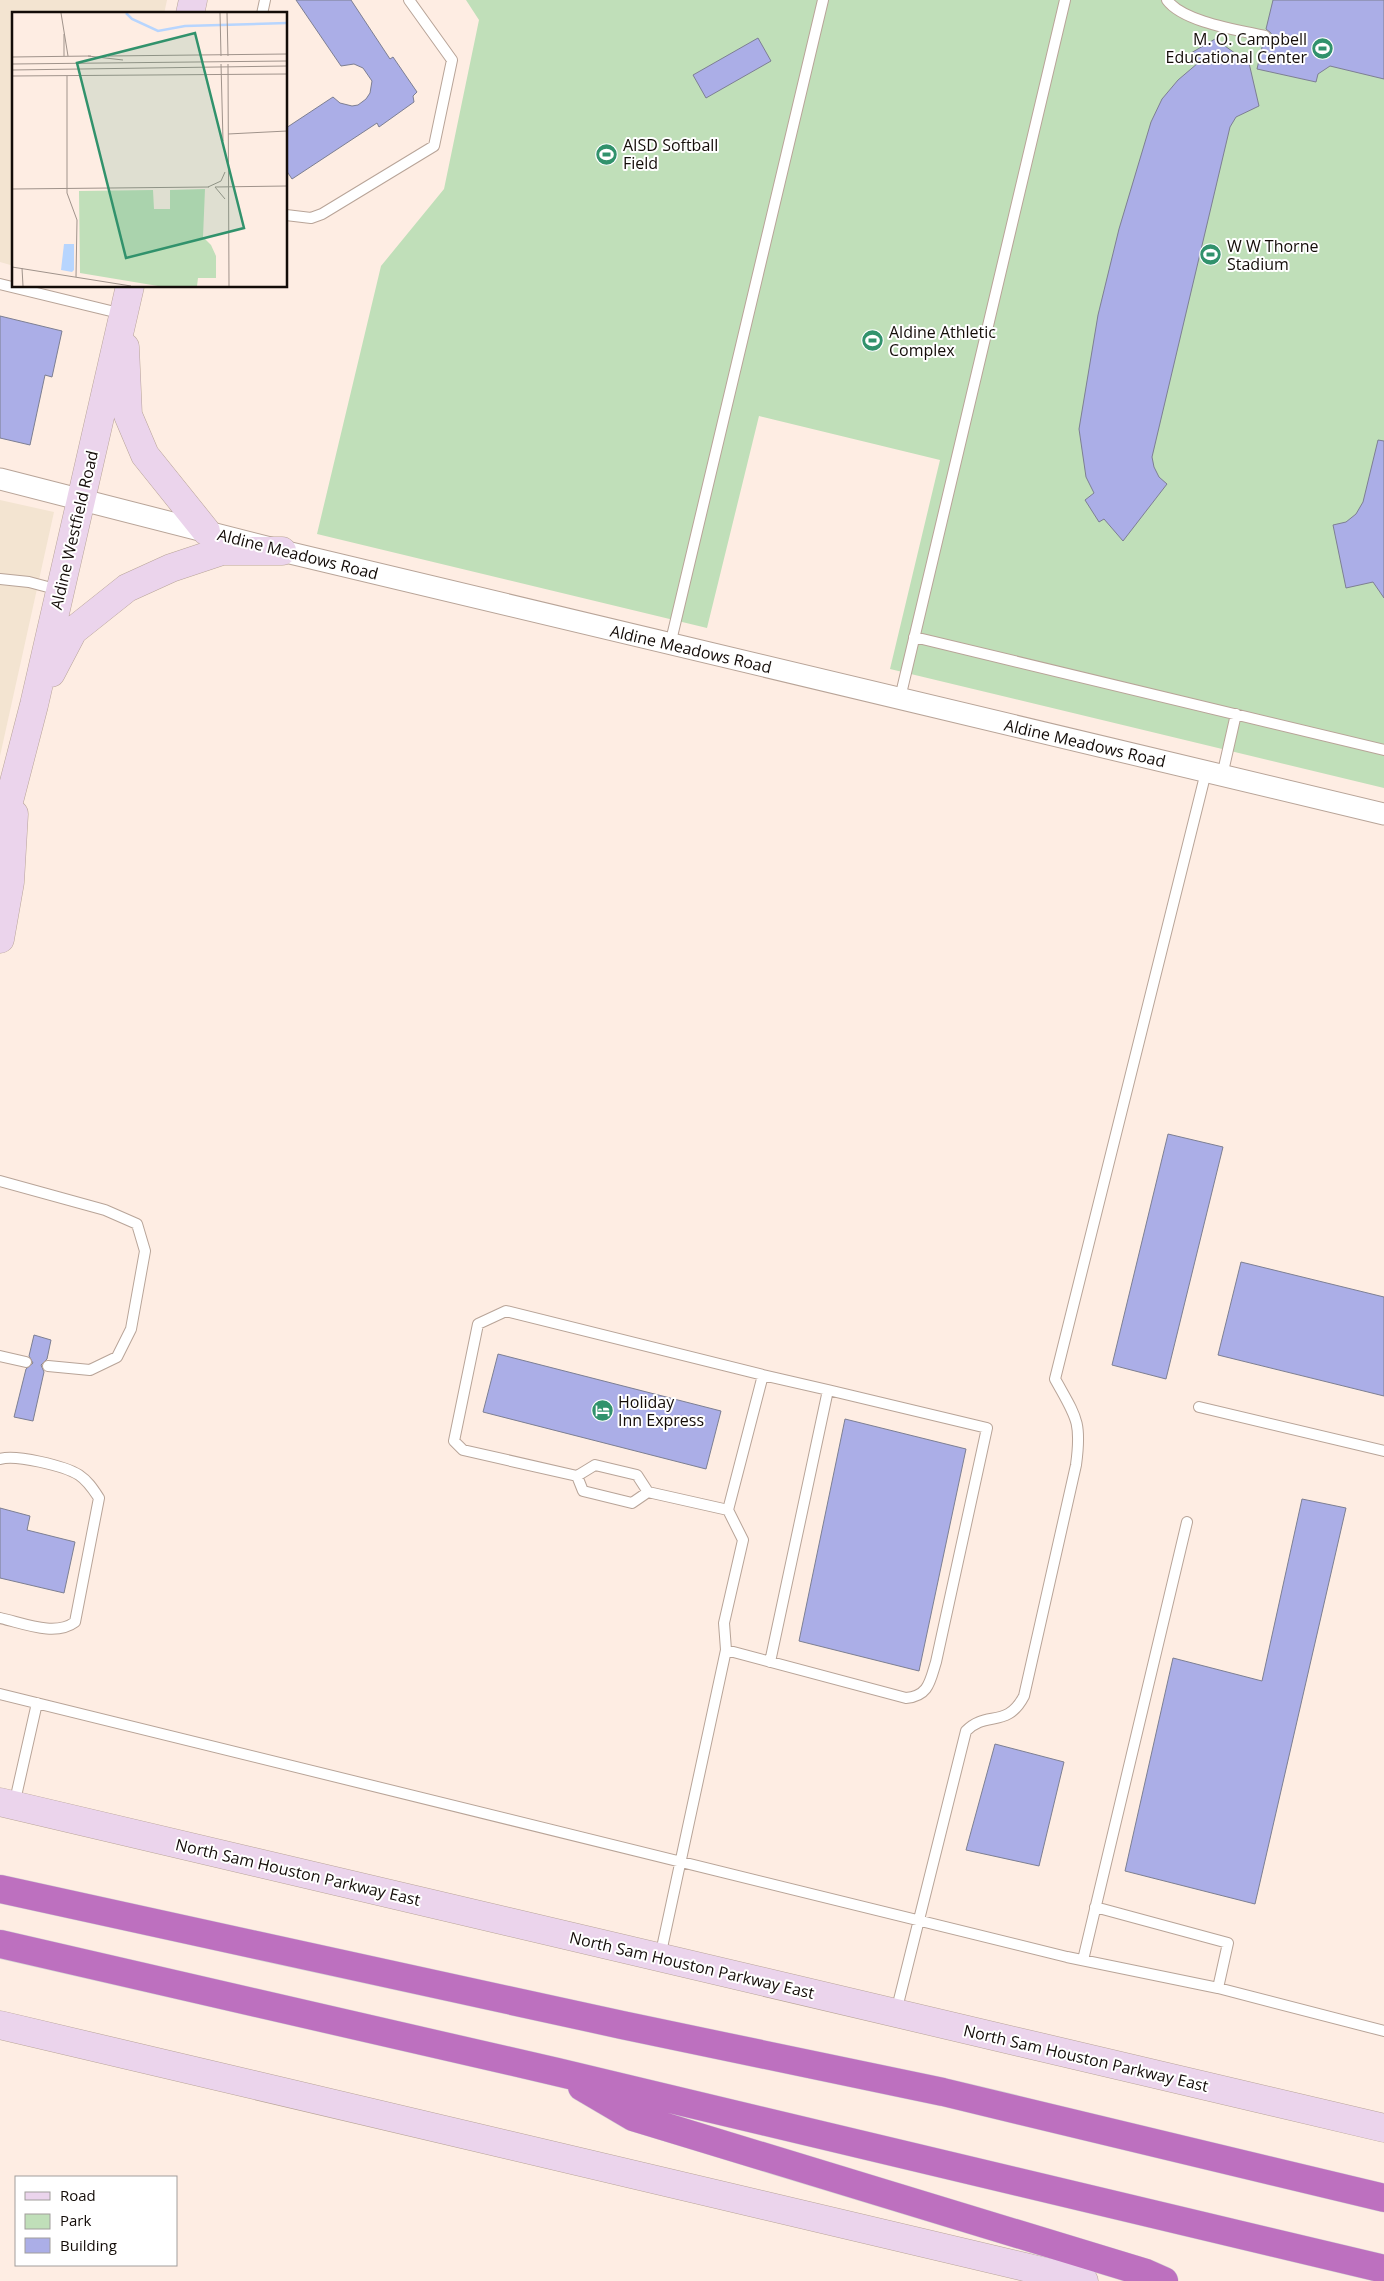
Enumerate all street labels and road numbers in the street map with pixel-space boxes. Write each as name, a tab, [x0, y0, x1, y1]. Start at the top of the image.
street label: Aldine Westfield Road	[45, 448, 103, 612]
street label: Aldine Meadows Road	[215, 523, 381, 585]
street label: Aldine Meadows Road	[608, 620, 774, 678]
street label: Aldine Meadows Road	[1002, 714, 1168, 772]
street label: North Sam Houston Parkway East	[173, 1833, 423, 1911]
street label: North Sam Houston Parkway East	[567, 1926, 817, 2004]
street label: North Sam Houston Parkway East	[961, 2019, 1211, 2097]

